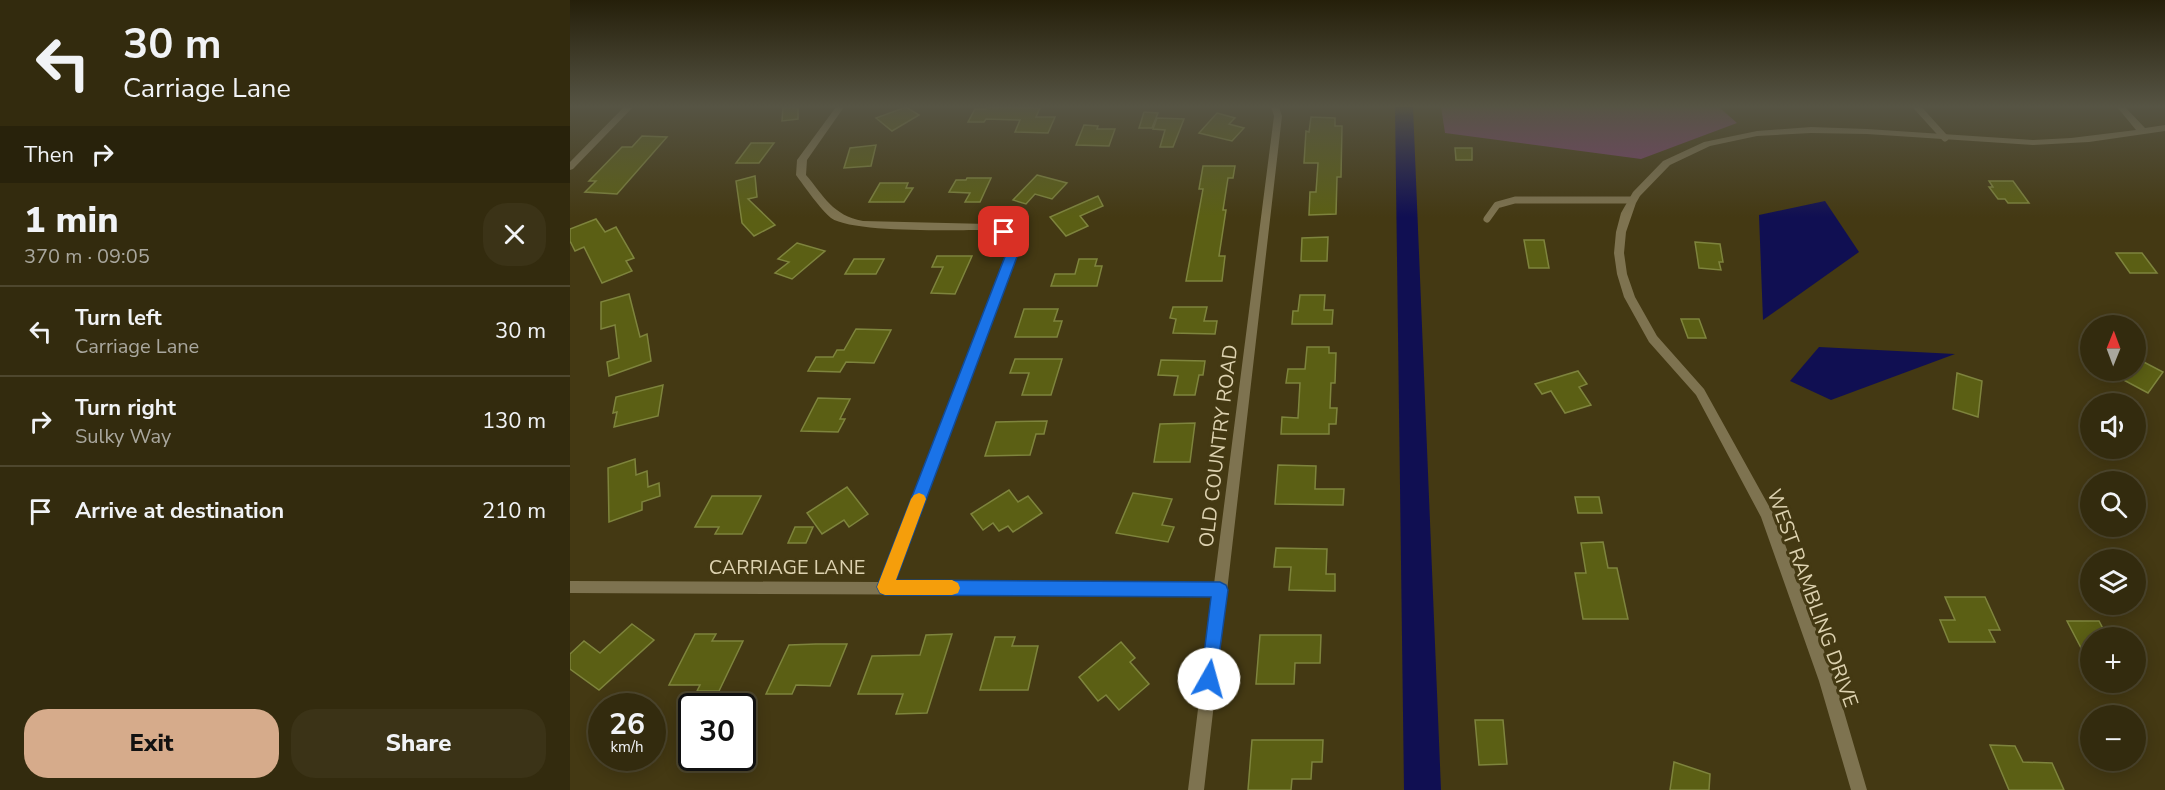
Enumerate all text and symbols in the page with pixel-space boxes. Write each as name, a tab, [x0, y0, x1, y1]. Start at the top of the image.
text: 30 m	[123, 16, 222, 73]
icon: left	[24, 24, 102, 102]
text: Carriage Lane	[123, 70, 291, 107]
icon: right	[86, 138, 119, 171]
text: Then	[24, 140, 74, 170]
text: 1 min	[24, 196, 119, 245]
button: close	[483, 203, 546, 266]
pin	[978, 206, 1029, 257]
icon: arrive	[987, 215, 1020, 248]
text: 370 m · 09:05	[24, 243, 150, 270]
text: Turn left	[75, 303, 162, 333]
icon: left	[24, 315, 57, 348]
north arrow	[2080, 315, 2146, 381]
map controls	[2080, 315, 2146, 771]
text: 30 m	[495, 316, 546, 346]
text: Carriage Lane	[75, 333, 199, 360]
street label: OLD COUNTRY ROAD	[1193, 343, 1244, 549]
text: Turn right	[75, 393, 176, 423]
button: sound	[2080, 393, 2146, 459]
icon: right	[24, 405, 57, 438]
text: 130 m	[482, 406, 546, 436]
text: Sulky Way	[75, 423, 171, 450]
button: search	[2080, 471, 2146, 537]
street label: WEST RAMBLING DRIVE	[1760, 485, 1865, 711]
icon: arrive	[24, 495, 57, 528]
text: Arrive at destination	[75, 496, 284, 526]
text: 210 m	[482, 496, 546, 526]
button: layers	[2080, 549, 2146, 615]
street label: CARRIAGE LANE	[709, 554, 865, 581]
button: +	[2080, 627, 2146, 693]
position arrow	[1177, 647, 1241, 711]
speed limit sign: 30	[678, 693, 756, 771]
text: 26	[609, 704, 645, 745]
button: −	[2080, 705, 2146, 771]
button: Exit	[24, 709, 279, 778]
button: Share	[291, 709, 546, 778]
text: km/h	[610, 737, 644, 757]

